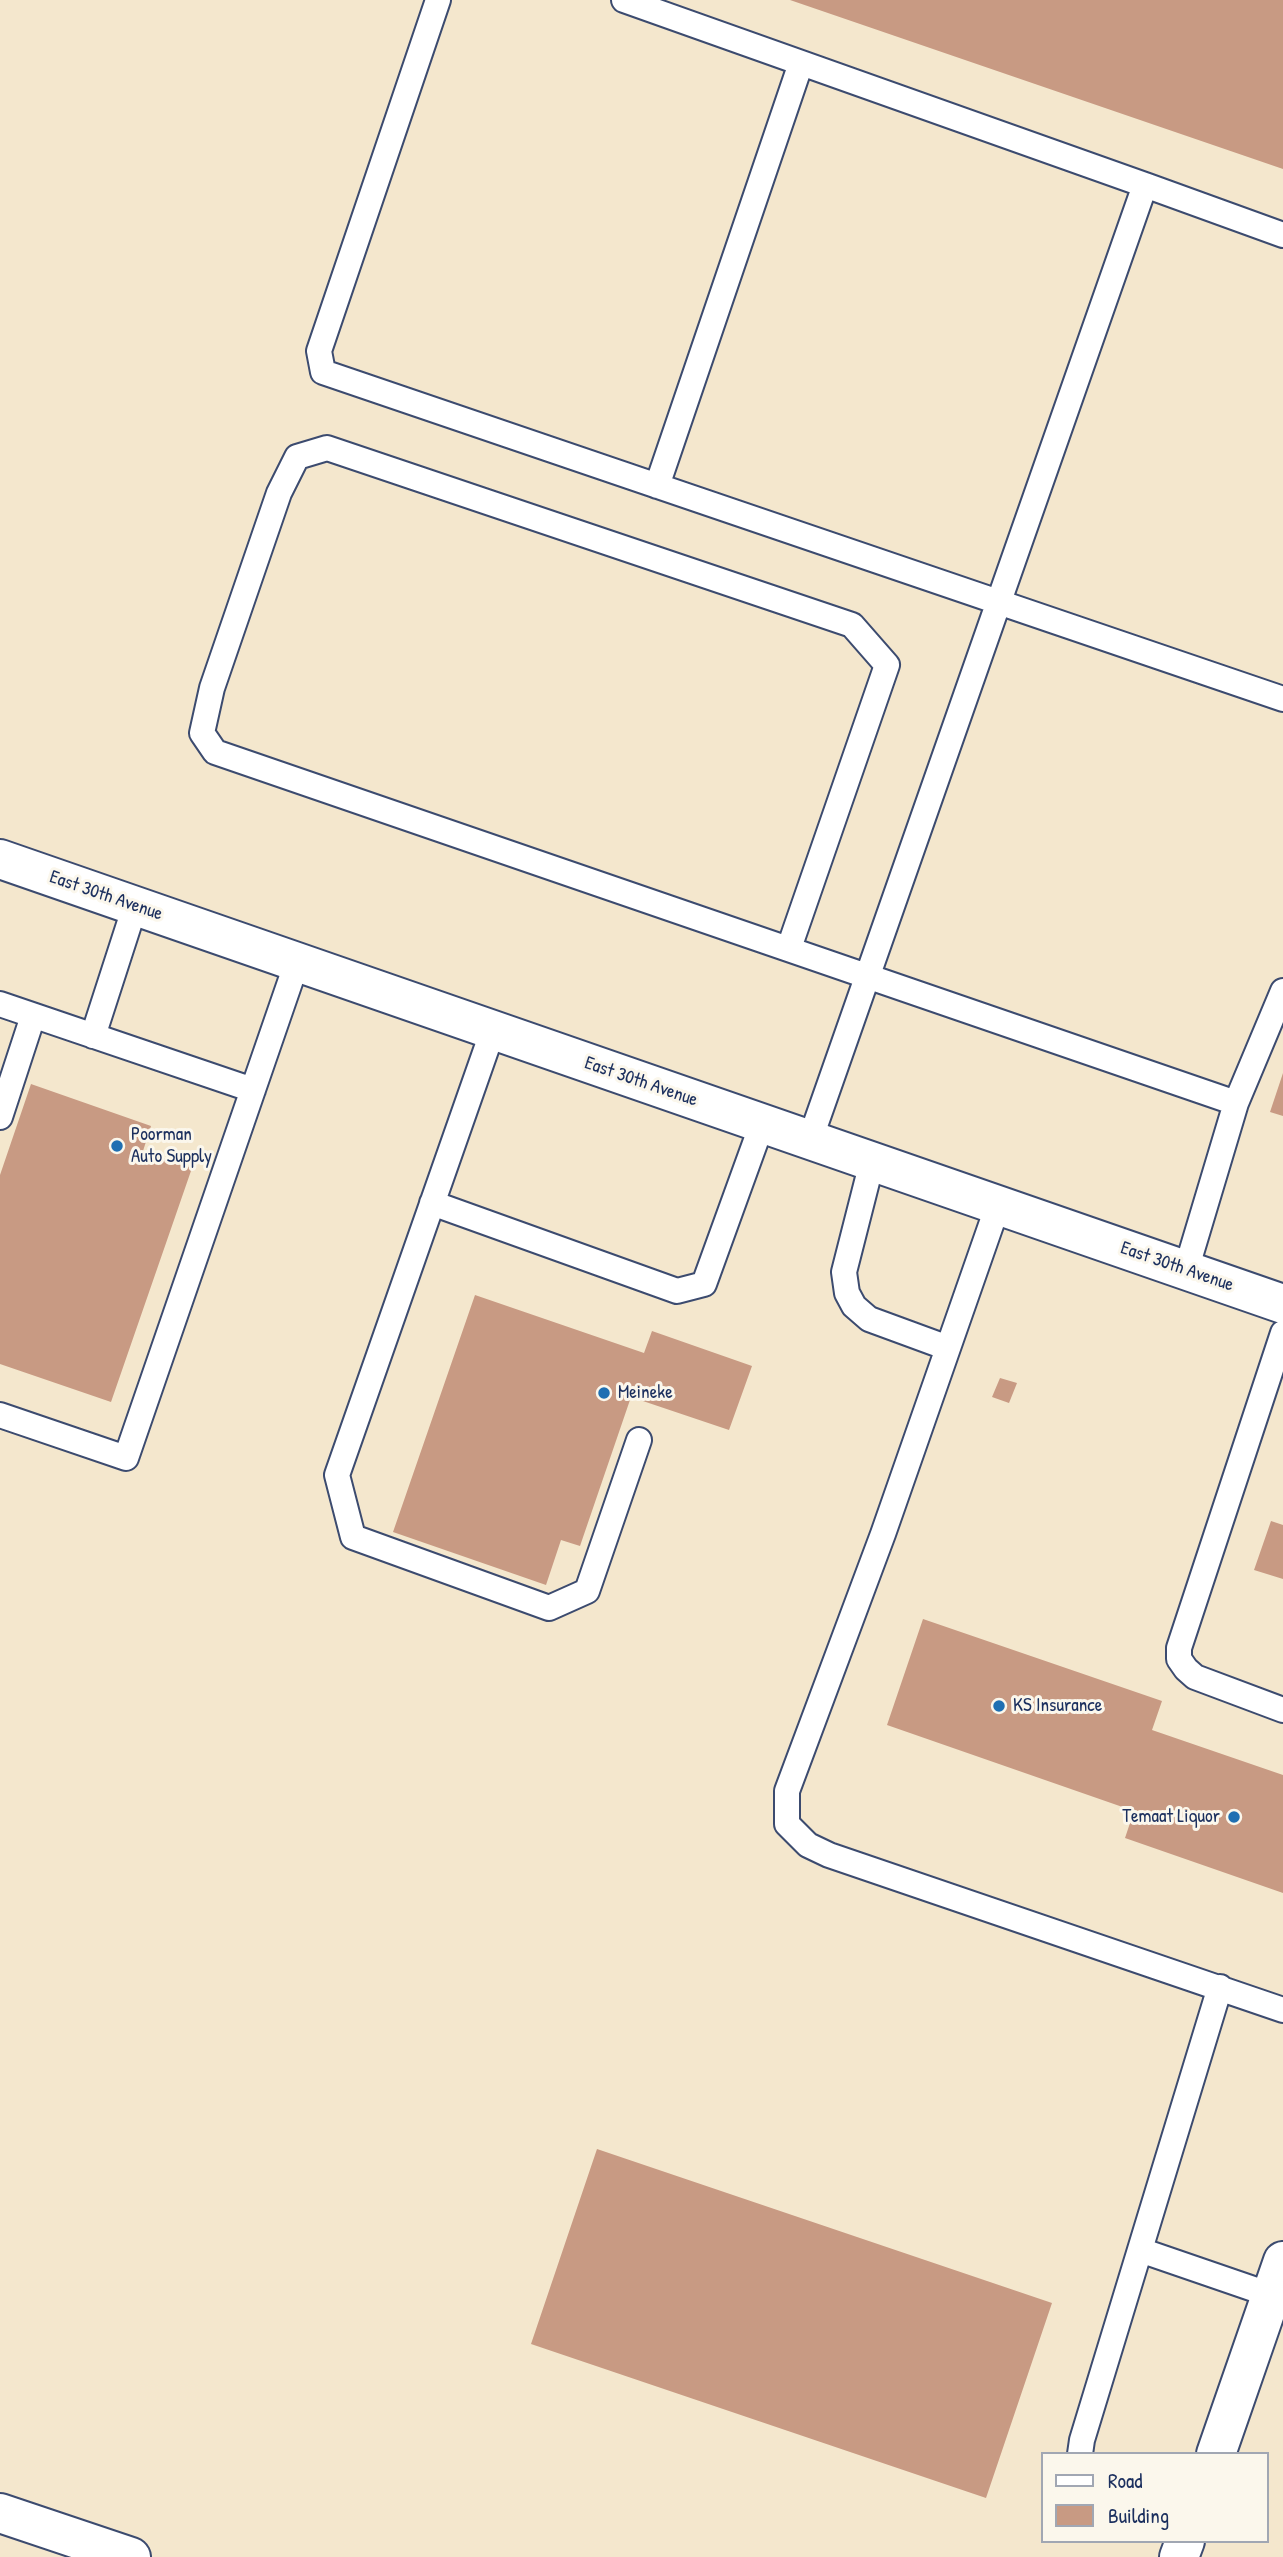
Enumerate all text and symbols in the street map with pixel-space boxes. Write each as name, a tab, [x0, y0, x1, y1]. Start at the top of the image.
street label: East 30th Avenue	[46, 866, 166, 926]
street label: East 30th Avenue	[581, 1052, 701, 1112]
place label: Poorman Auto Supply	[131, 1124, 212, 1168]
marker: Poorman Auto Supply	[109, 1138, 125, 1154]
street label: East 30th Avenue	[1117, 1237, 1237, 1297]
place label: Meineke	[618, 1382, 673, 1404]
marker: Meineke	[596, 1385, 612, 1401]
place label: KS Insurance	[1013, 1695, 1102, 1717]
marker: KS Insurance	[991, 1698, 1007, 1714]
place label: Temaat Liquor	[1122, 1806, 1220, 1828]
marker: Temaat Liquor	[1226, 1809, 1242, 1825]
legend	[1042, 2452, 1269, 2543]
text: Road	[1108, 2466, 1142, 2495]
text: Building	[1108, 2501, 1169, 2530]

